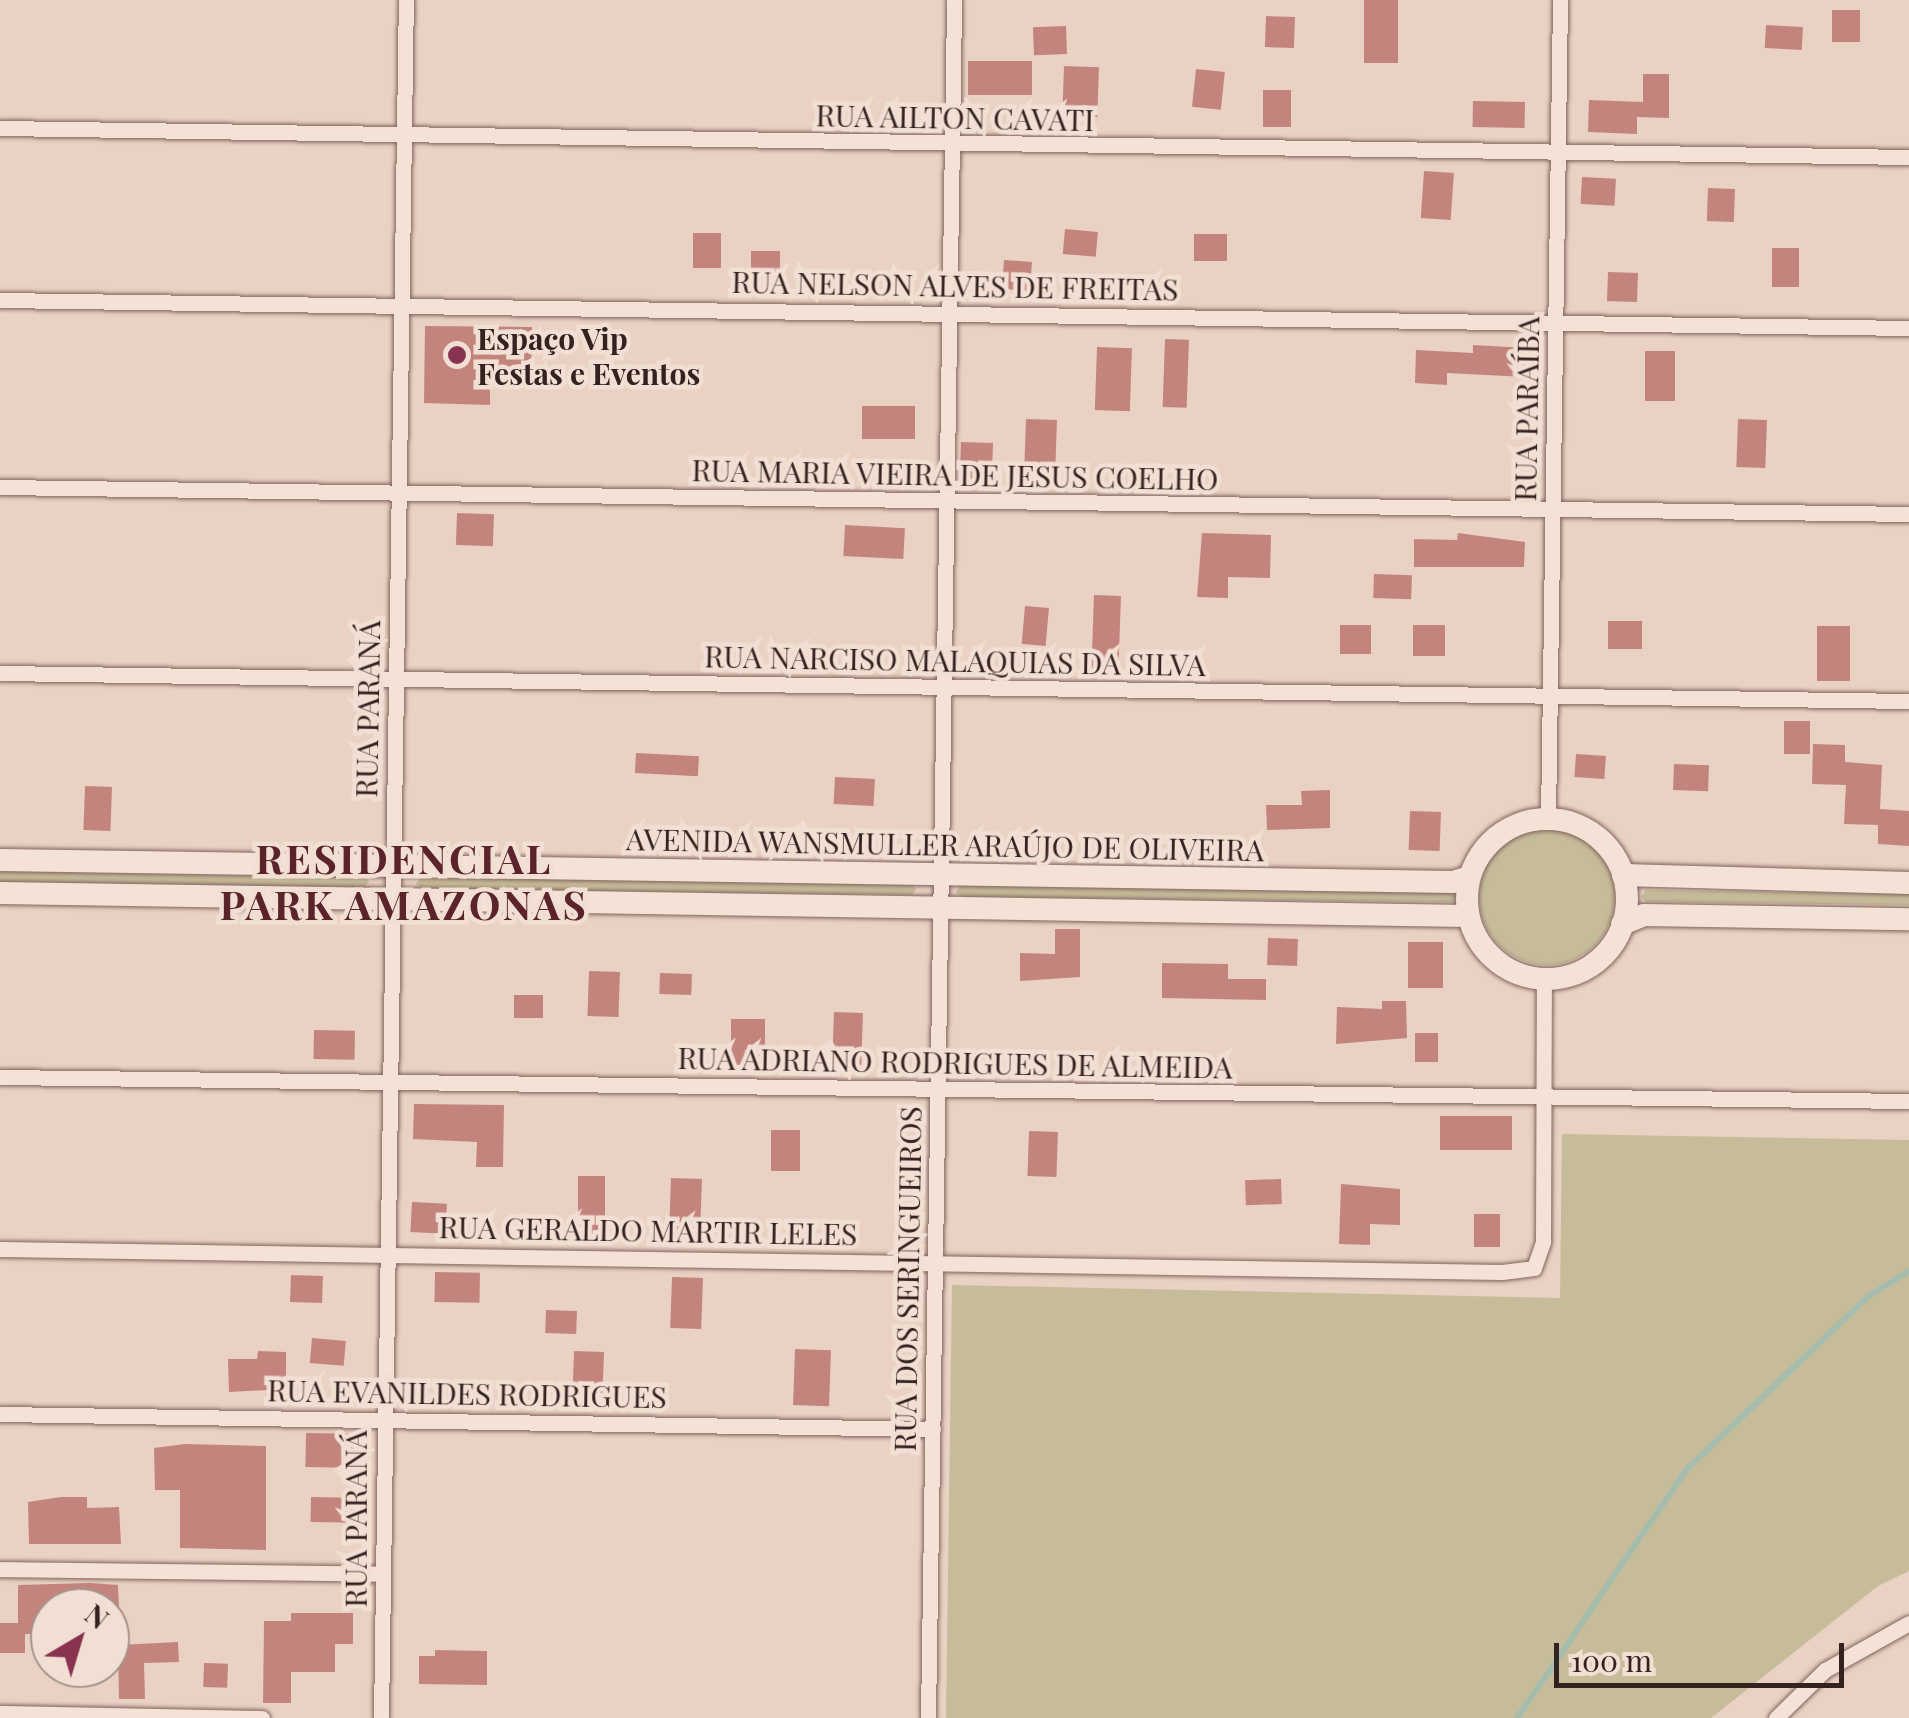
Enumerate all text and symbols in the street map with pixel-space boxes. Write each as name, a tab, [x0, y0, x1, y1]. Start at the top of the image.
street label: RUA AILTON CAVATI	[815, 97, 1095, 137]
street label: RUA NELSON ALVES DE FREITAS	[731, 263, 1179, 307]
street label: RUA PARAÍBA	[1506, 316, 1546, 502]
place label: Espaço Vip Festas e Eventos	[477, 320, 700, 390]
marker: Espaço Vip Festas e Eventos	[446, 344, 468, 366]
street label: RUA MARIA VIEIRA DE JESUS COELHO	[691, 451, 1219, 497]
street label: RUA PARANÁ	[347, 620, 387, 798]
street label: RUA NARCISO MALAQUIAS DA SILVA	[704, 638, 1206, 682]
street label: AVENIDA WANSMULLER ARAÚJO DE OLIVEIRA	[624, 820, 1266, 868]
district label: RESIDENCIAL PARK AMAZONAS	[219, 834, 589, 928]
street label: RUA ADRIANO RODRIGUES DE ALMEIDA	[676, 1039, 1234, 1085]
street label: RUA DOS SERINGUEIROS	[886, 1106, 928, 1452]
street label: RUA GERALDO MARTIR LELES	[438, 1208, 858, 1252]
street label: RUA EVANILDES RODRIGUES	[267, 1372, 667, 1414]
street label: RUA PARANÁ	[337, 1430, 373, 1608]
north arrow	[30, 1588, 130, 1688]
text: N	[78, 1595, 117, 1636]
scale bar	[1559, 1623, 1849, 1685]
text: 100 m	[1571, 1640, 1652, 1680]

